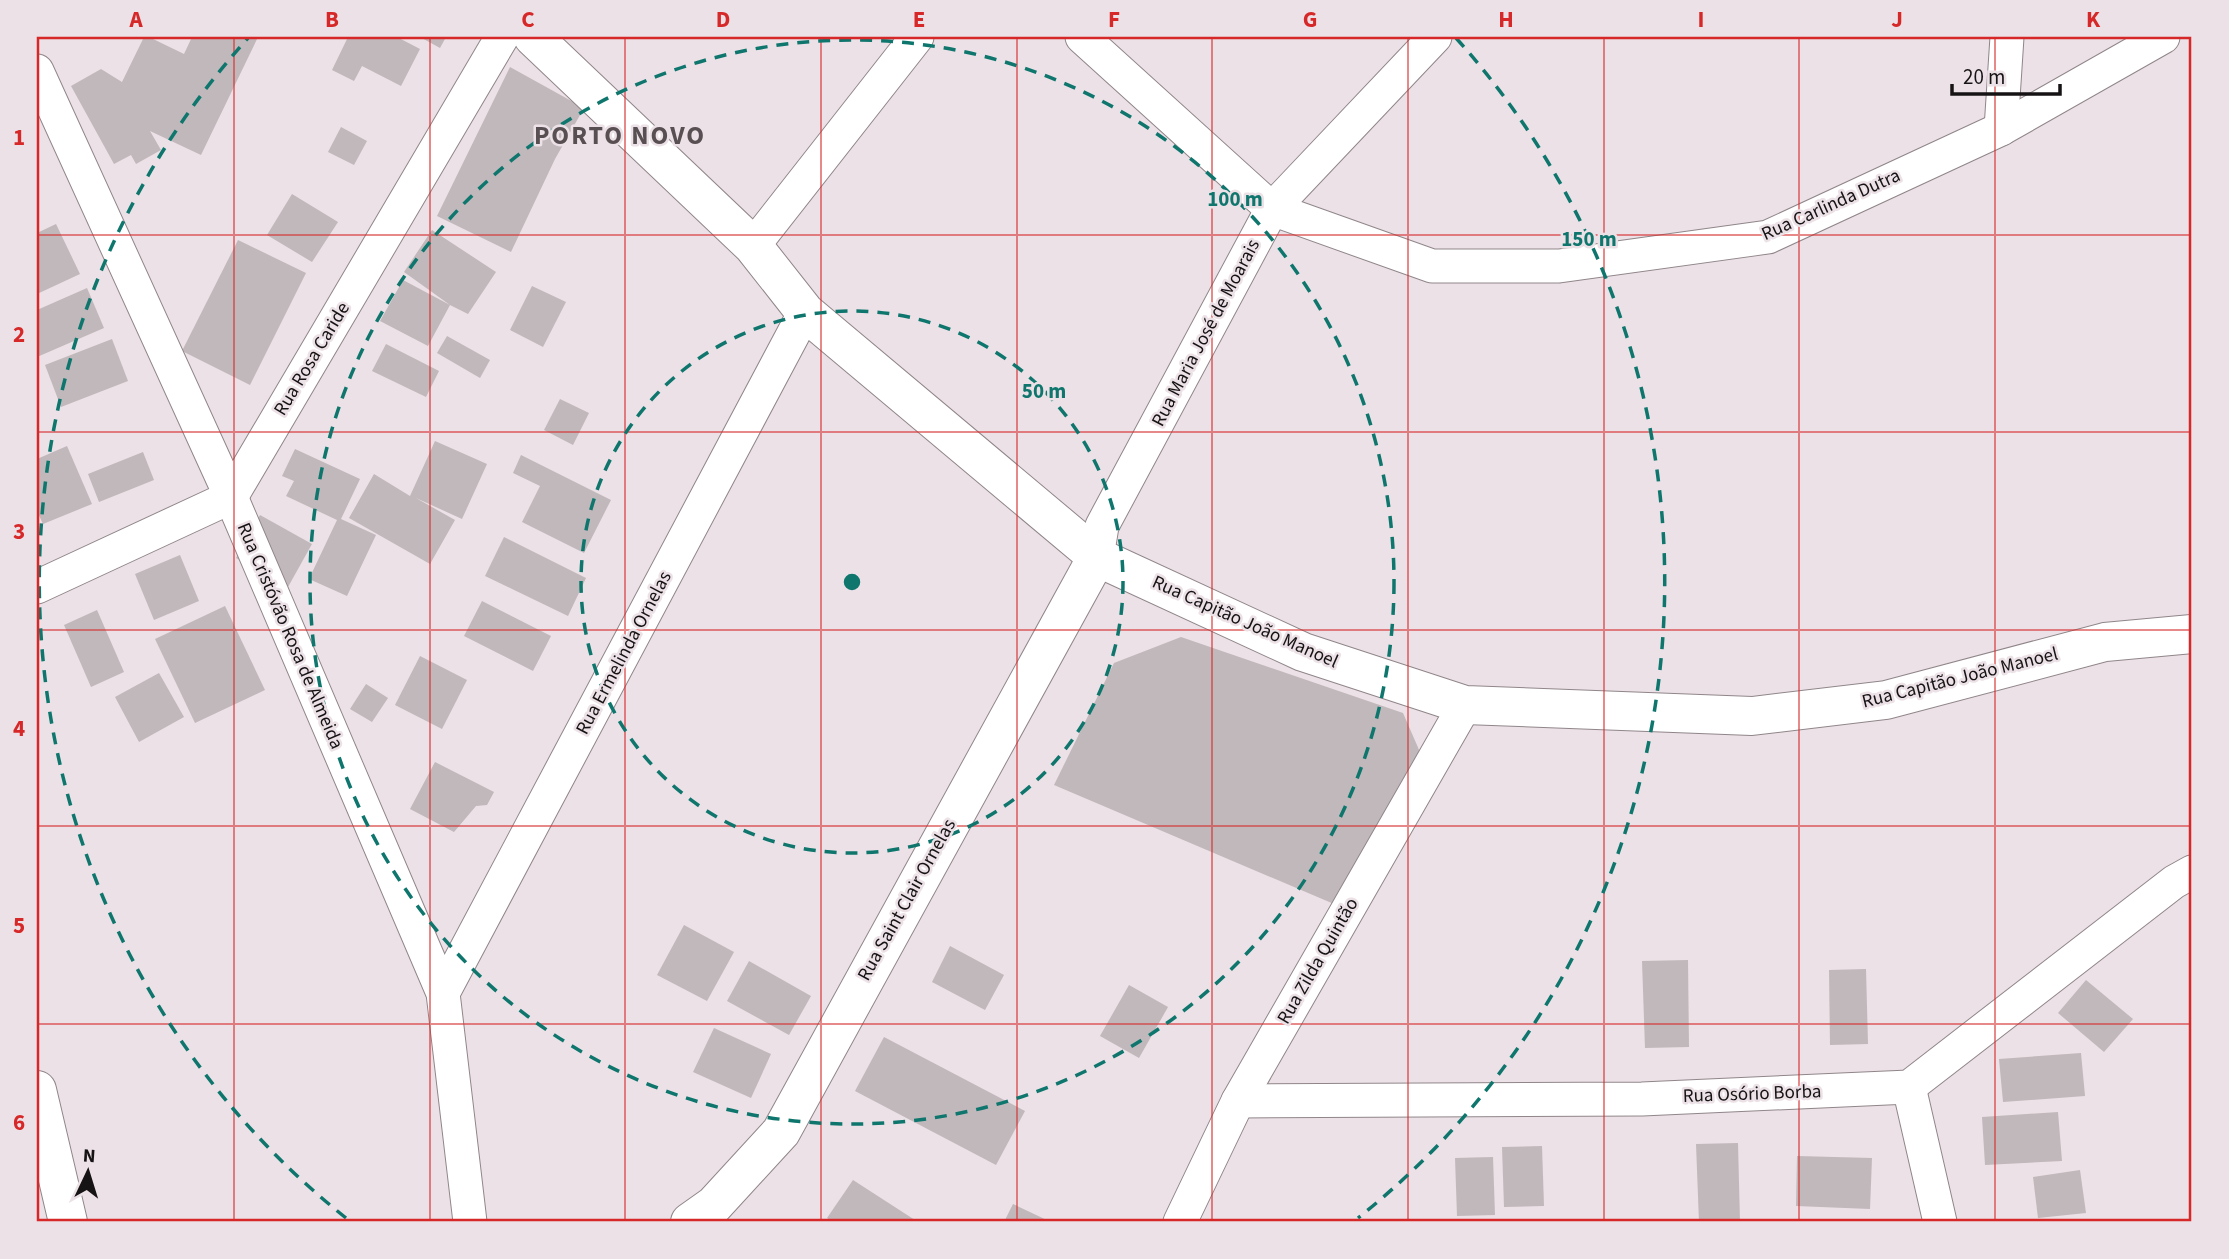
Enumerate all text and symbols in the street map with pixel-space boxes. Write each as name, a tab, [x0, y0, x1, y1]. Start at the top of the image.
text: A	[128, 3, 143, 36]
text: B	[325, 3, 339, 36]
text: C	[521, 3, 535, 36]
text: D	[716, 3, 730, 36]
text: E	[913, 3, 925, 36]
text: F	[1108, 3, 1120, 36]
text: G	[1303, 3, 1317, 36]
text: H	[1498, 3, 1514, 36]
text: I	[1698, 3, 1704, 36]
text: J	[1891, 3, 1903, 36]
text: K	[2086, 3, 2101, 36]
scale bar	[1952, 52, 2061, 96]
text: 20 m	[1963, 62, 2005, 92]
district label: PORTO NOVO	[534, 117, 706, 154]
text: 1	[13, 121, 25, 154]
street label: Rua Carlinda Dutra	[1757, 162, 1905, 248]
text: 100 m	[1207, 184, 1263, 214]
text: 150 m	[1561, 224, 1617, 254]
street label: Rua Maria José de Moarais	[1145, 235, 1267, 431]
street label: Rua Rosa Caride	[267, 297, 357, 421]
text: 2	[13, 318, 25, 351]
text: 50 m	[1022, 376, 1066, 406]
text: 3	[13, 515, 25, 548]
street label: Rua Cristóvão Rosa de Almeida	[230, 518, 350, 754]
street label: Rua Ermelinda Ornelas	[569, 566, 679, 739]
street label: Rua Capitão João Manoel	[1148, 569, 1342, 675]
centre of rings	[840, 570, 864, 594]
street label: Rua Capitão João Manoel	[1859, 641, 2061, 715]
text: 4	[13, 712, 25, 745]
street label: Rua Saint Clair Ornelas	[851, 814, 963, 986]
street label: Rua Zilda Quintão	[1271, 893, 1365, 1029]
text: 5	[13, 909, 25, 942]
street label: Rua Osório Borba	[1682, 1078, 1822, 1110]
text: 6	[13, 1106, 25, 1139]
north arrow	[52, 1136, 122, 1206]
text: N	[82, 1143, 96, 1170]

